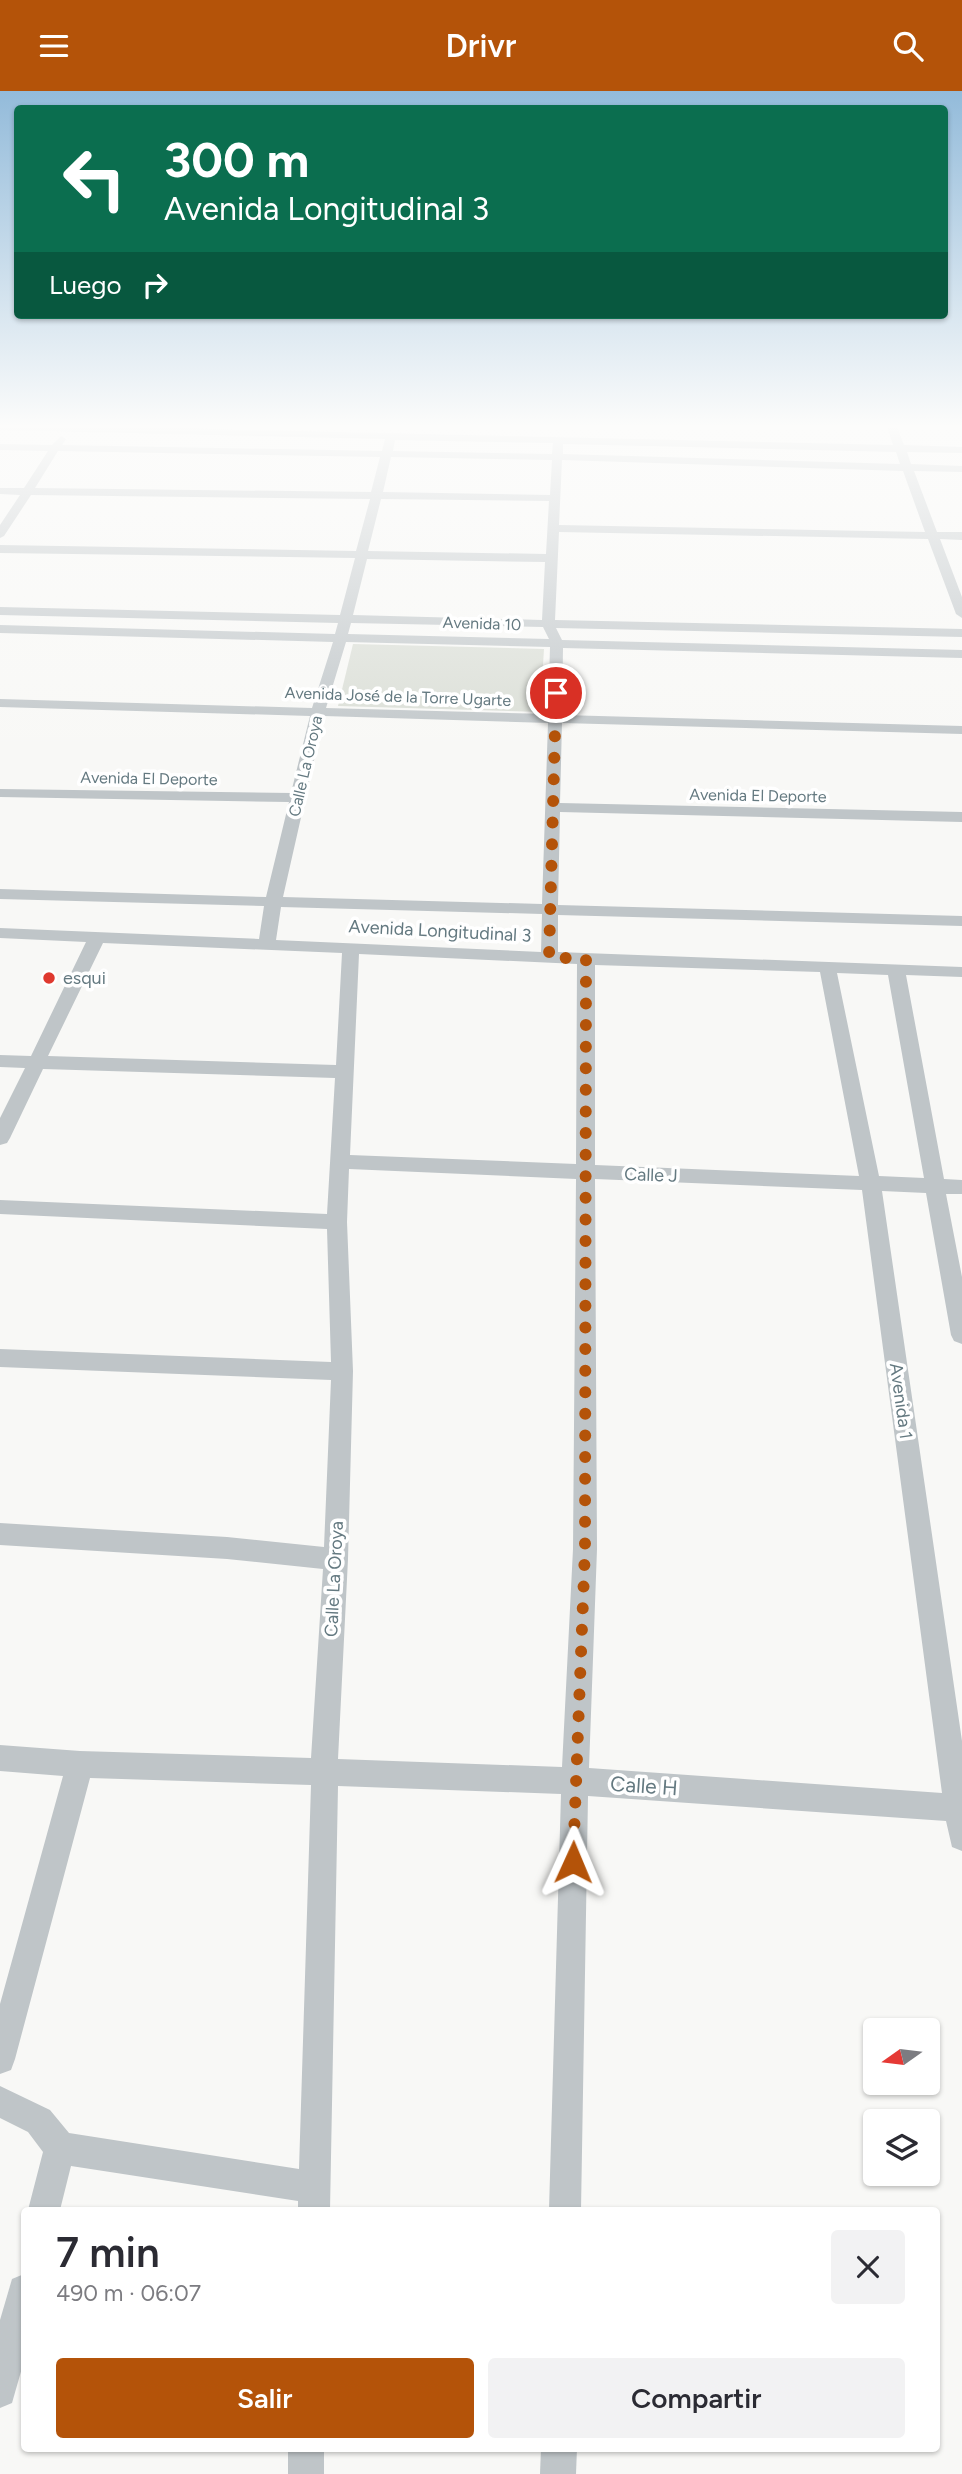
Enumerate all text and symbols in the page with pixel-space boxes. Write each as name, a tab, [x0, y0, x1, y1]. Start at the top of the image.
icon: menu	[35, 27, 73, 65]
text: Drivr	[446, 27, 516, 65]
icon: search	[889, 27, 927, 65]
text: 300 m	[164, 130, 309, 189]
icon: left	[49, 133, 140, 224]
text: Avenida Longitudinal 3	[164, 190, 489, 228]
icon: right	[136, 266, 174, 304]
text: Luego	[49, 269, 122, 301]
street label: Avenida 10	[442, 613, 522, 634]
pin	[526, 663, 586, 723]
icon: arrive	[537, 674, 575, 712]
street label: Avenida José de la Torre Ugarte	[284, 683, 512, 710]
street label: Calle La Oroya	[285, 714, 326, 818]
street label: Avenida El Deporte	[80, 768, 218, 789]
street label: Avenida El Deporte	[689, 785, 827, 806]
street label: Avenida Longitudinal 3	[348, 915, 532, 947]
place label: esqui	[63, 967, 106, 989]
marker: esqui	[41, 970, 57, 986]
street label: Calle J	[624, 1163, 678, 1187]
street label: Avenida 1	[885, 1361, 917, 1441]
street label: Calle La Oroya	[320, 1520, 348, 1638]
street label: Calle H	[609, 1771, 679, 1800]
position arrow	[536, 1825, 610, 1899]
north arrow	[863, 2018, 940, 2095]
map controls	[863, 2018, 940, 2186]
button: layers	[863, 2109, 940, 2186]
text: 7 min	[56, 2227, 160, 2278]
button: close	[831, 2230, 905, 2304]
text: 490 m · 06:07	[56, 2279, 201, 2307]
button: Salir	[56, 2358, 474, 2438]
button: Compartir	[488, 2358, 905, 2438]

